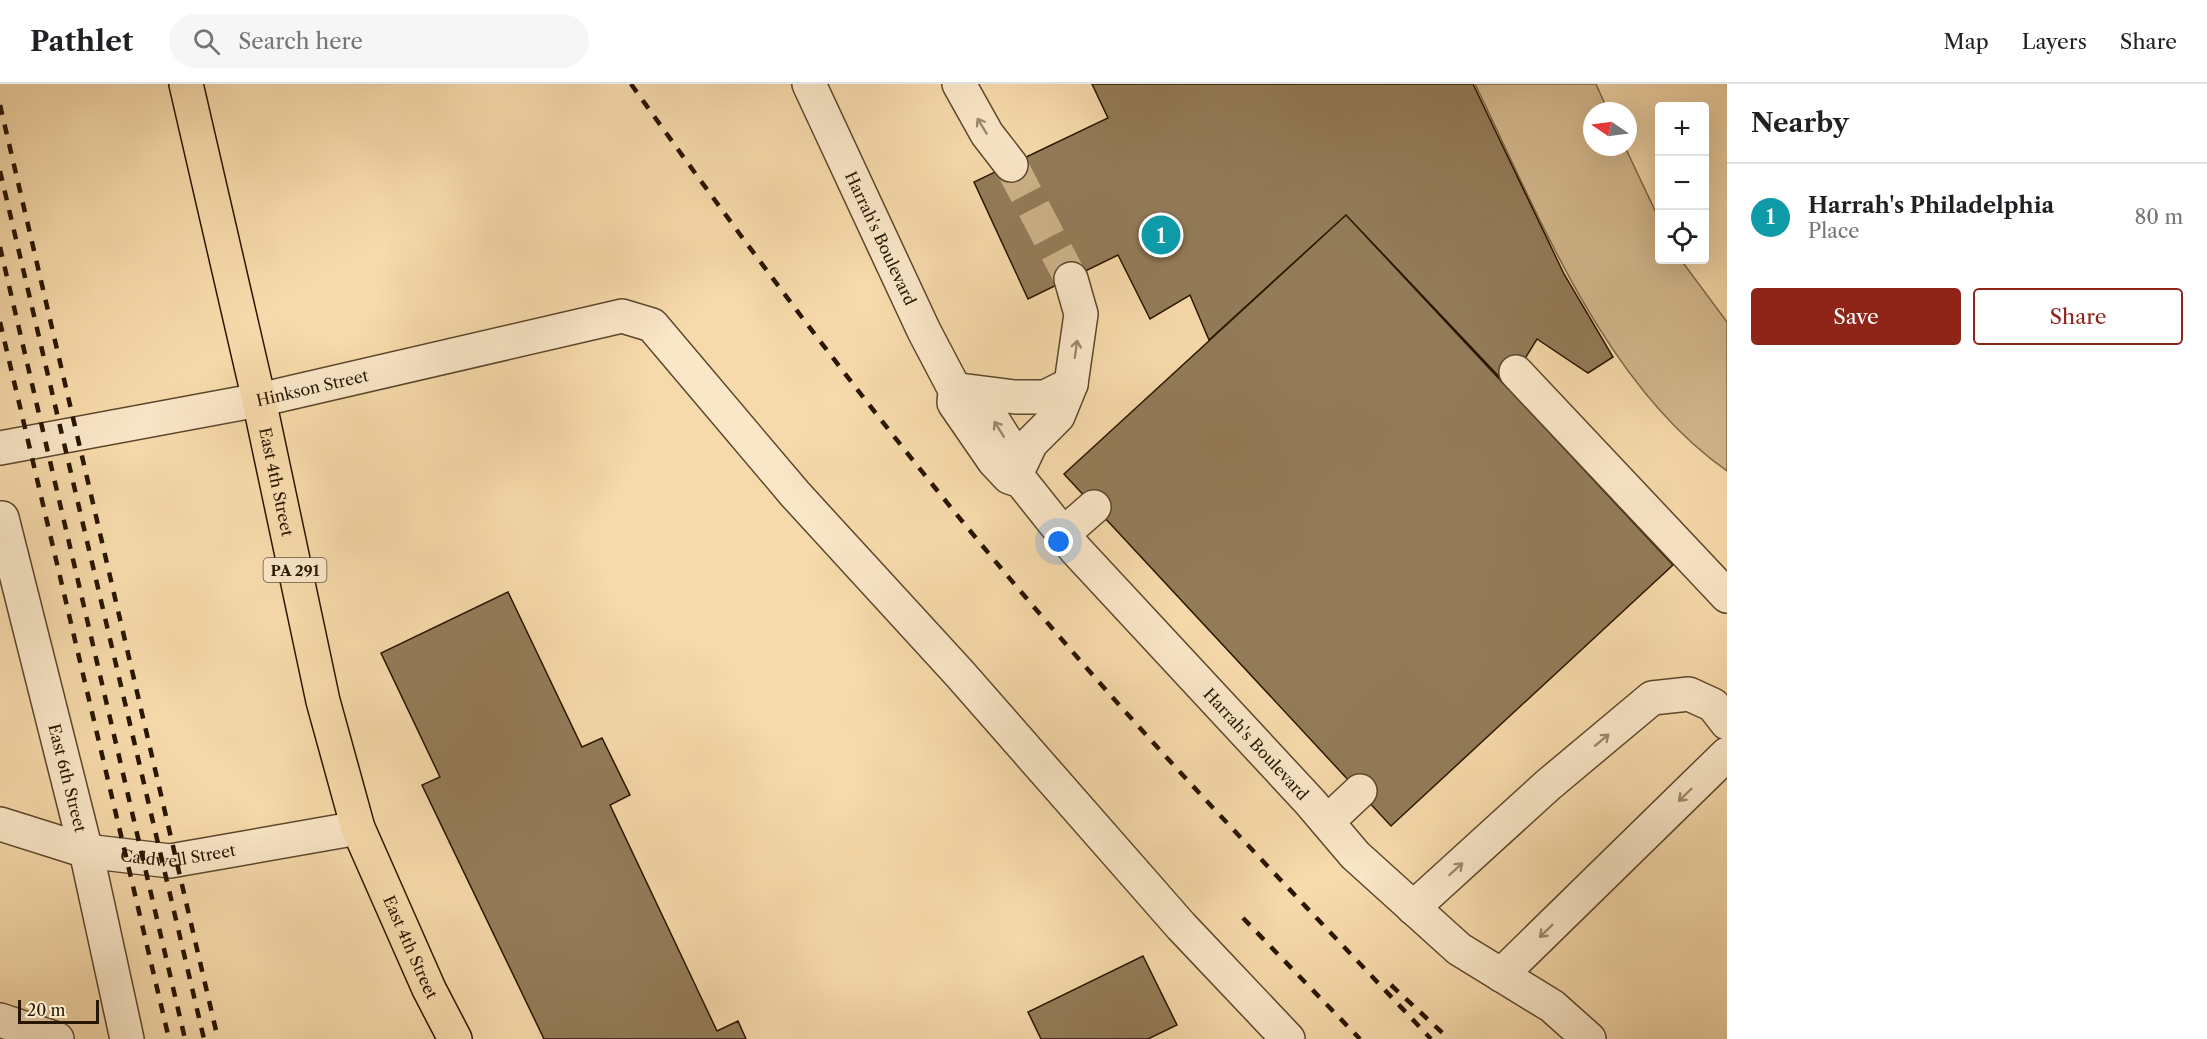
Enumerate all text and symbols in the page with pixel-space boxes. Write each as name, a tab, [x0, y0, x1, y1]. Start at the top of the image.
search box	[169, 14, 589, 68]
text: Pathlet	[30, 24, 133, 58]
icon: search	[190, 25, 223, 58]
text: Search here	[238, 28, 363, 55]
text: Map	[1944, 29, 1989, 54]
text: Layers	[2022, 29, 2087, 54]
text: Share	[2120, 29, 2177, 54]
north arrow	[1583, 102, 1637, 156]
map controls	[1655, 102, 1709, 264]
button: +	[1655, 102, 1709, 156]
text: Nearby	[1751, 107, 1849, 139]
one-way arrow	[976, 118, 988, 135]
button: −	[1655, 156, 1709, 210]
street label: Harrah's Boulevard	[841, 168, 921, 309]
text: Harrah's Philadelphia	[1808, 192, 2054, 219]
text: 1	[1766, 205, 1775, 229]
text: 80 m	[2135, 205, 2183, 229]
button: locate	[1655, 210, 1709, 264]
pin: 1	[1142, 212, 1180, 258]
text: Place	[1808, 219, 1859, 243]
button: Save	[1751, 288, 1961, 345]
button: Share	[1973, 288, 2183, 345]
one-way arrow	[1071, 339, 1082, 359]
street label: Hinkson Street	[254, 365, 370, 410]
one-way arrow	[992, 421, 1004, 438]
street label: East 4th Street	[255, 426, 298, 538]
your location	[1044, 527, 1073, 556]
road number: PA 291	[264, 558, 326, 582]
street label: Harrah's Boulevard	[1199, 684, 1313, 804]
street label: East 6th Street	[44, 722, 91, 834]
one-way arrow	[1594, 733, 1609, 747]
one-way arrow	[1678, 788, 1693, 802]
street label: Caldwell Street	[119, 840, 237, 871]
one-way arrow	[1448, 862, 1463, 876]
street label: East 4th Street	[379, 892, 443, 1003]
one-way arrow	[1538, 924, 1553, 939]
scale bar	[18, 997, 99, 1024]
text: 20 m	[27, 1000, 66, 1020]

